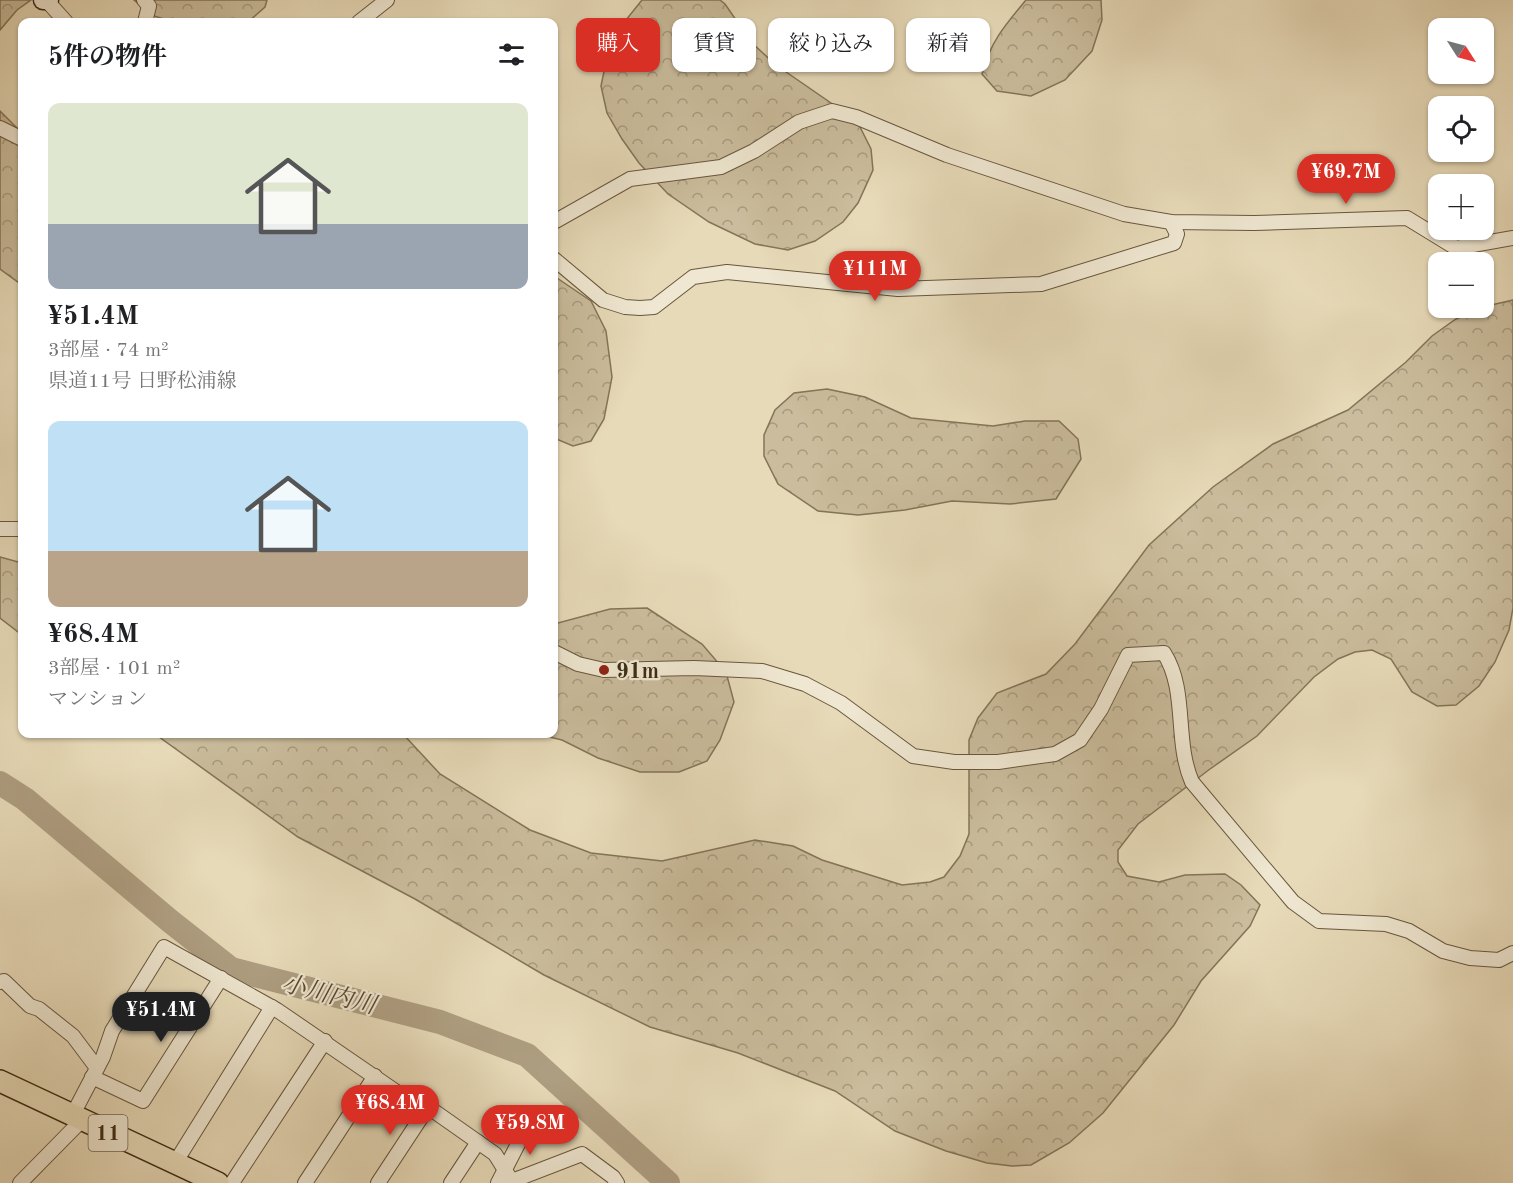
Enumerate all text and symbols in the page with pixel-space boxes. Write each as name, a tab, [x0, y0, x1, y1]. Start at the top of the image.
chip: 購入	[576, 18, 660, 72]
chip: 賃貸	[672, 18, 756, 72]
chip: 絞り込み	[768, 18, 894, 72]
chip: 新着	[906, 18, 990, 72]
north arrow	[1428, 18, 1494, 84]
map controls	[1428, 18, 1494, 318]
icon: filters	[495, 38, 528, 71]
text: 5件の物件	[48, 45, 167, 71]
button: locate	[1428, 96, 1494, 162]
icon: home	[234, 142, 342, 250]
pin: ¥69.7M	[1297, 154, 1395, 205]
text: ¥69.7M	[1311, 163, 1381, 183]
button: +	[1428, 174, 1494, 240]
pin: ¥111M	[833, 251, 917, 302]
button: −	[1428, 252, 1494, 318]
text: ¥111M	[843, 260, 907, 280]
text: ¥51.4M	[48, 304, 139, 330]
text: 3部屋 · 74 m²	[48, 341, 169, 361]
text: 県道11号 日野松浦線	[48, 372, 237, 392]
icon: home	[234, 460, 342, 568]
text: ¥68.4M	[48, 622, 139, 648]
text: 3部屋 · 101 m²	[48, 659, 180, 679]
place label: 91m	[616, 661, 659, 683]
marker: 91m	[597, 663, 611, 677]
text: マンション	[48, 690, 147, 710]
water label: 小川内川	[279, 970, 382, 1020]
pin: ¥51.4M	[112, 992, 210, 1043]
text: ¥51.4M	[126, 1001, 196, 1021]
pin: ¥68.4M	[341, 1085, 439, 1136]
text: ¥68.4M	[355, 1094, 425, 1114]
pin: ¥59.8M	[481, 1105, 579, 1156]
text: ¥59.8M	[495, 1114, 565, 1134]
road number: 11	[88, 1115, 128, 1151]

